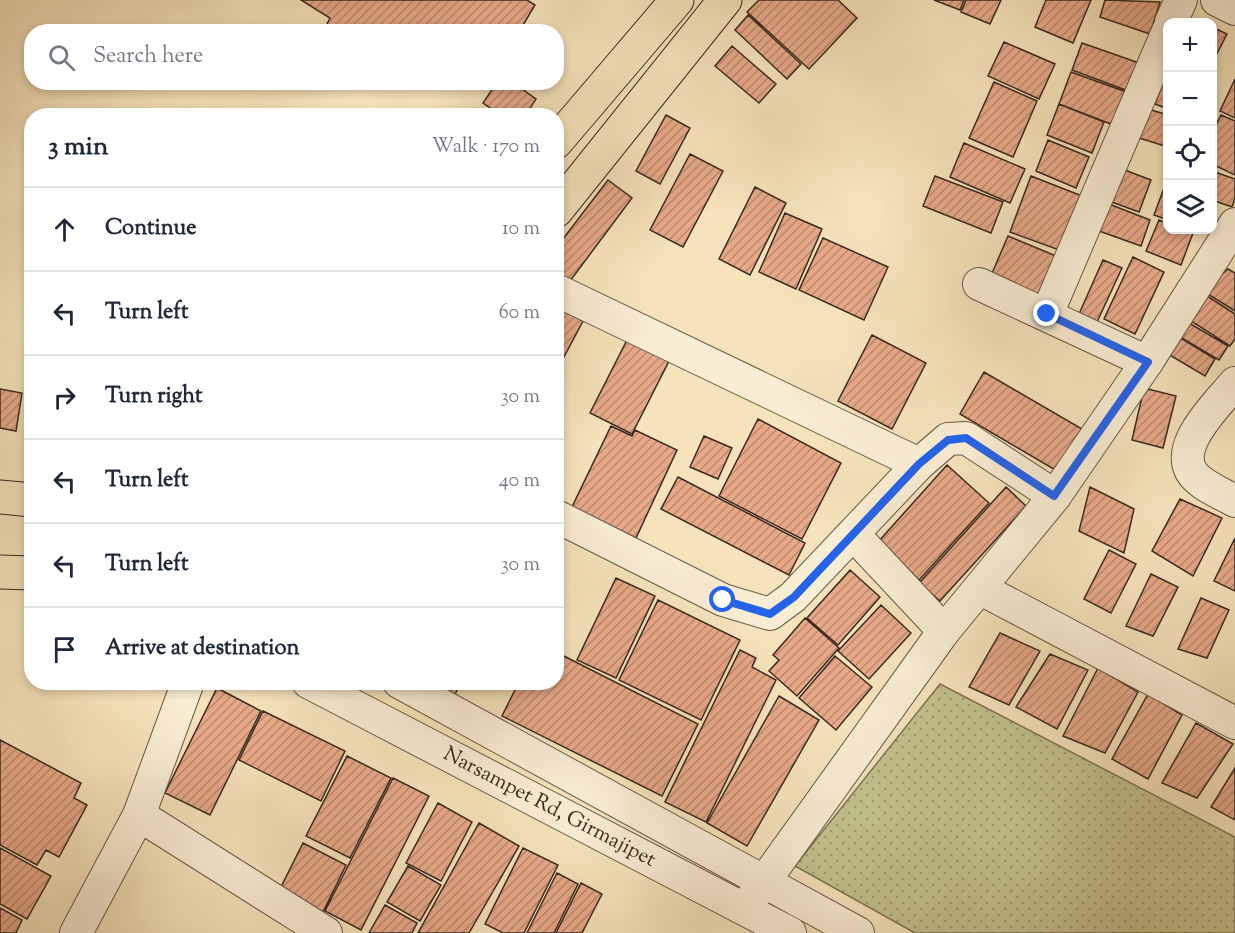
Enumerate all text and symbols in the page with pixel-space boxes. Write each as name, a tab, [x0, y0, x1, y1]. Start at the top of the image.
map controls	[1163, 18, 1217, 234]
button: +	[1163, 18, 1217, 72]
search box	[24, 24, 564, 90]
icon: search	[45, 41, 78, 74]
text: Search here	[93, 41, 203, 73]
button: −	[1163, 72, 1217, 126]
button: locate	[1163, 126, 1217, 180]
text: 3 min	[48, 129, 108, 166]
text: Walk · 170 m	[432, 133, 540, 162]
button: layers	[1163, 180, 1217, 234]
icon: ahead	[48, 213, 81, 246]
text: Continue	[105, 213, 196, 245]
text: 10 m	[502, 215, 540, 244]
icon: left	[48, 297, 81, 330]
text: Turn left	[105, 297, 188, 329]
text: 60 m	[499, 299, 540, 328]
route end	[1033, 300, 1059, 326]
icon: right	[48, 381, 81, 414]
text: Turn right	[105, 381, 202, 413]
text: 30 m	[501, 383, 540, 412]
icon: left	[48, 465, 81, 498]
text: Turn left	[105, 465, 188, 497]
text: 40 m	[499, 467, 540, 496]
icon: left	[48, 549, 81, 582]
text: Turn left	[105, 549, 188, 581]
text: 30 m	[501, 551, 540, 580]
route start	[709, 586, 735, 612]
icon: arrive	[48, 633, 81, 666]
text: Arrive at destination	[105, 633, 300, 665]
street label: Narsampet Rd, Girmajipet	[438, 740, 661, 875]

